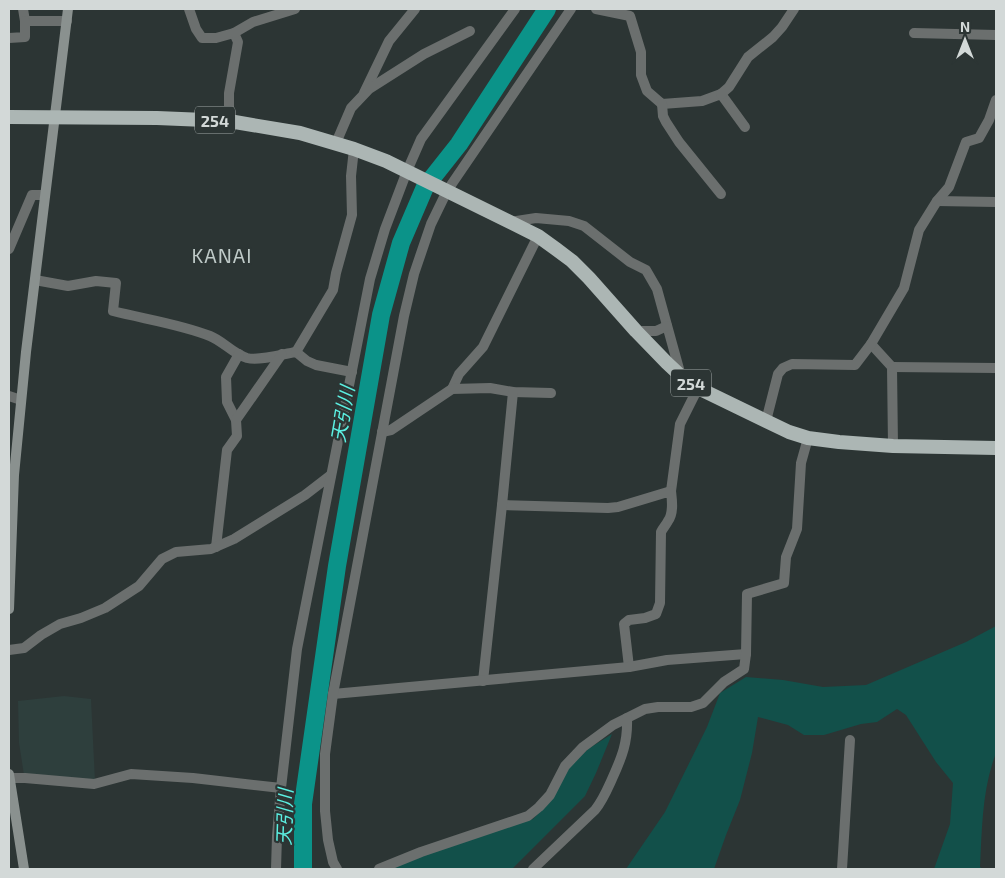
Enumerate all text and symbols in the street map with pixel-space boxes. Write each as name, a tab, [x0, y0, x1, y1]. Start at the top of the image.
north arrow	[940, 15, 990, 65]
text: N	[960, 18, 970, 35]
road number: 254	[195, 106, 235, 134]
district label: KANAI	[191, 243, 253, 267]
road number: 254	[671, 369, 711, 396]
water label: 天引川	[326, 382, 359, 444]
water label: 天引川	[272, 786, 297, 846]

